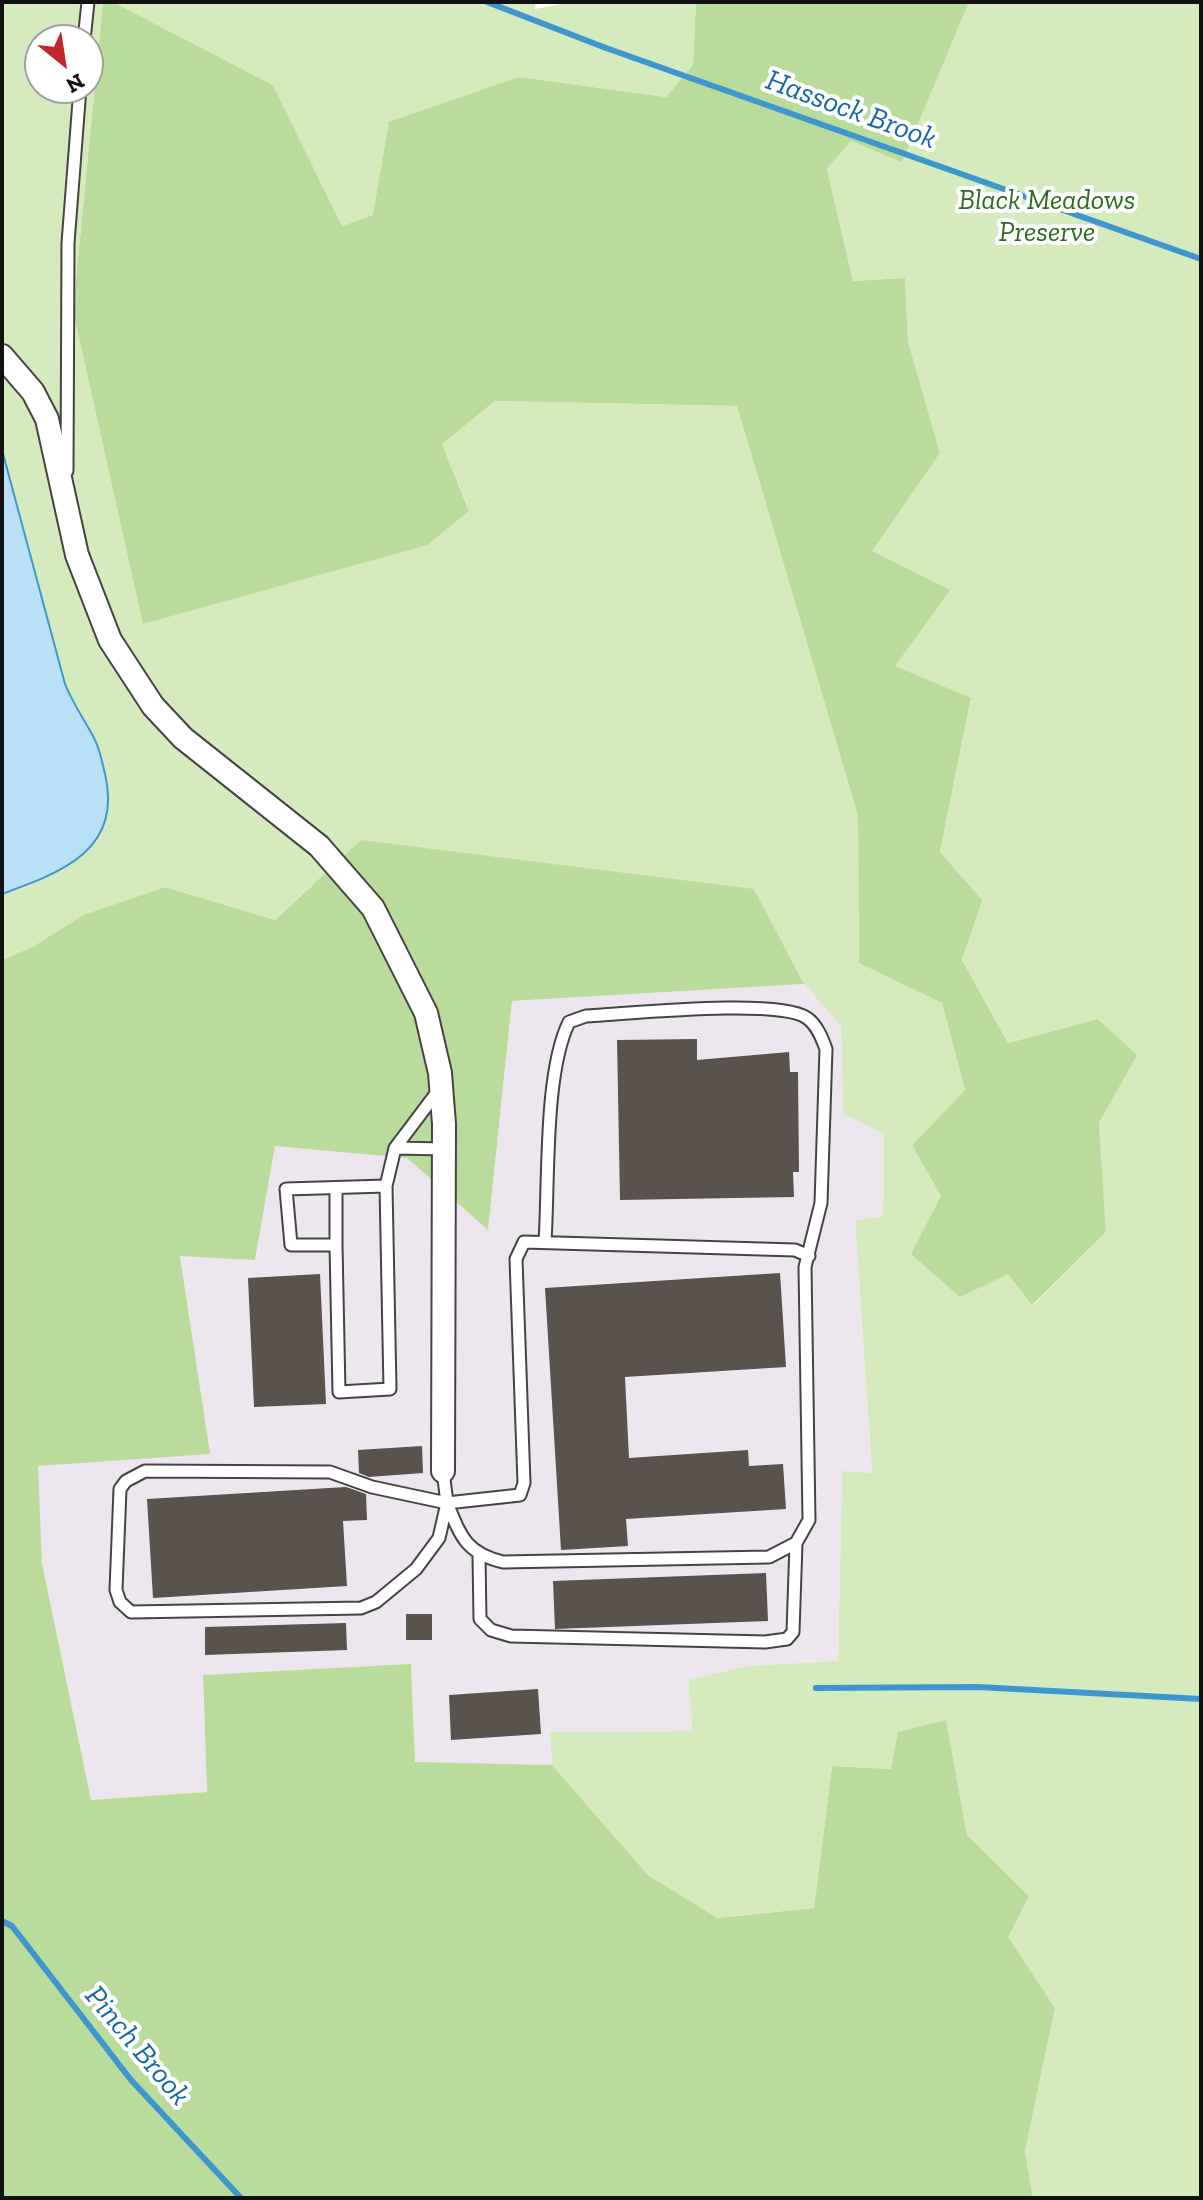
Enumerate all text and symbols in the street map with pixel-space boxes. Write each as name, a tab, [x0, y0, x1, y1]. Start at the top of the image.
north arrow	[24, 24, 104, 104]
water label: Hassock Brook	[761, 62, 941, 158]
text: N	[61, 68, 89, 99]
park label: Black Meadows Preserve	[958, 184, 1136, 250]
water label: Pinch Brook	[77, 1979, 197, 2113]

